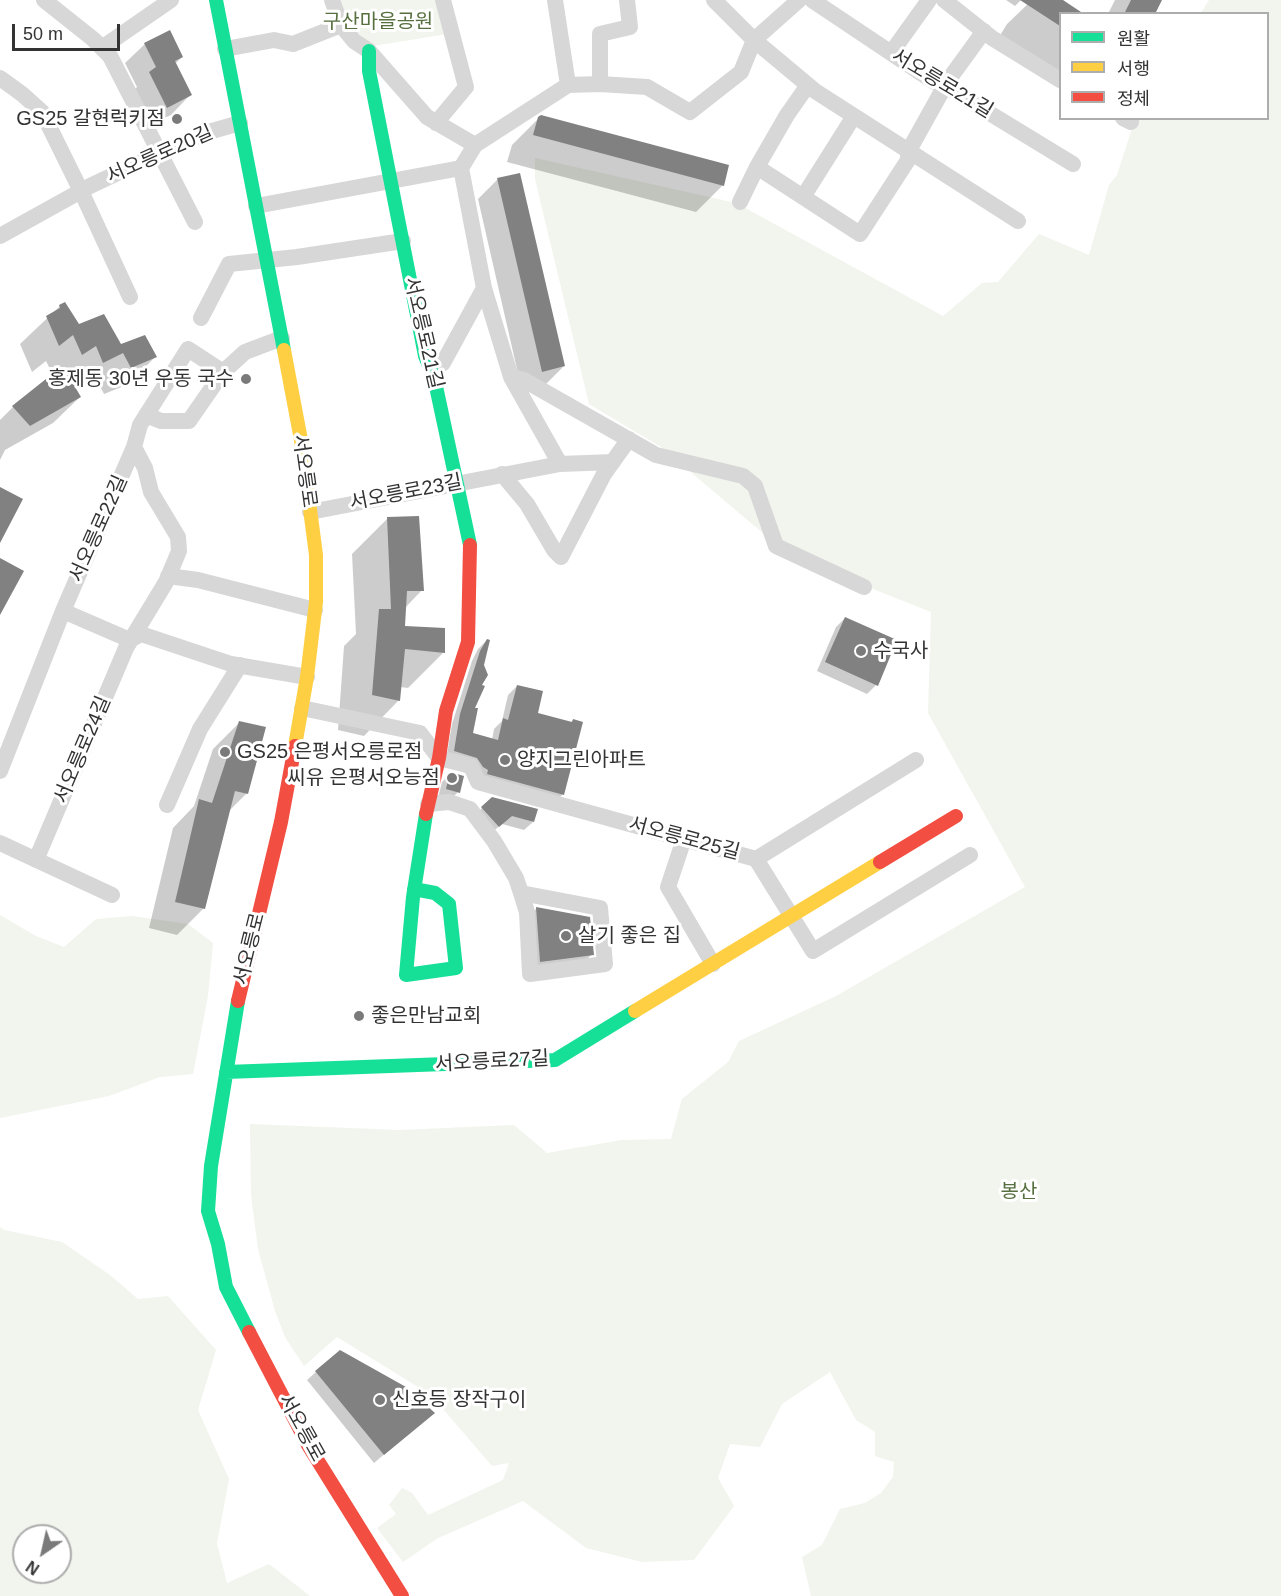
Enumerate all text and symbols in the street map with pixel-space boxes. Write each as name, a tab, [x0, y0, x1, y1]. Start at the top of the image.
park label: 구산마을공원	[323, 10, 433, 34]
scale bar	[15, 12, 123, 50]
legend	[1059, 12, 1269, 120]
text: 50 m	[23, 24, 63, 44]
text: 원활	[1117, 29, 1150, 49]
street label: 서오릉로21길	[887, 44, 997, 124]
text: 서행	[1117, 59, 1150, 79]
text: 정체	[1117, 89, 1150, 109]
place label: GS25 갈현럭키점	[16, 107, 165, 131]
marker: GS25 갈현럭키점	[170, 112, 184, 126]
street label: 서오릉로20길	[103, 121, 217, 189]
street label: 서오릉로21길	[398, 275, 448, 391]
place label: 홍제동 30년 우동 국수	[48, 367, 234, 391]
marker: 홍제동 30년 우동 국수	[239, 372, 253, 386]
street label: 서오릉로	[287, 433, 321, 509]
street label: 서오릉로23길	[348, 470, 464, 516]
street label: 서오릉로22길	[65, 472, 133, 586]
place label: 수국사	[873, 639, 928, 663]
marker: 수국사	[854, 644, 868, 658]
street label: 서오릉로24길	[50, 693, 116, 807]
place label: GS25 은평서오릉로점	[237, 740, 422, 764]
marker: GS25 은평서오릉로점	[218, 745, 232, 759]
place label: 양지그린아파트	[517, 748, 646, 772]
marker: 양지그린아파트	[498, 753, 512, 767]
place label: 씨유 은평서오능점	[287, 766, 440, 790]
marker: 씨유 은평서오능점	[445, 771, 459, 785]
street label: 서오릉로25길	[626, 813, 742, 865]
street label: 서오릉로	[229, 910, 271, 988]
place label: 살기 좋은 집	[578, 924, 681, 948]
marker: 살기 좋은 집	[559, 929, 573, 943]
place label: 좋은만남교회	[371, 1004, 481, 1028]
marker: 좋은만남교회	[352, 1009, 366, 1023]
street label: 서오릉로27길	[434, 1047, 550, 1077]
park label: 봉산	[1001, 1180, 1037, 1204]
place label: 신호등 장작구이	[392, 1388, 526, 1412]
street label: 서오릉로	[273, 1390, 329, 1466]
marker: 신호등 장작구이	[373, 1393, 387, 1407]
north arrow	[12, 1524, 72, 1584]
text: N	[23, 1557, 42, 1578]

